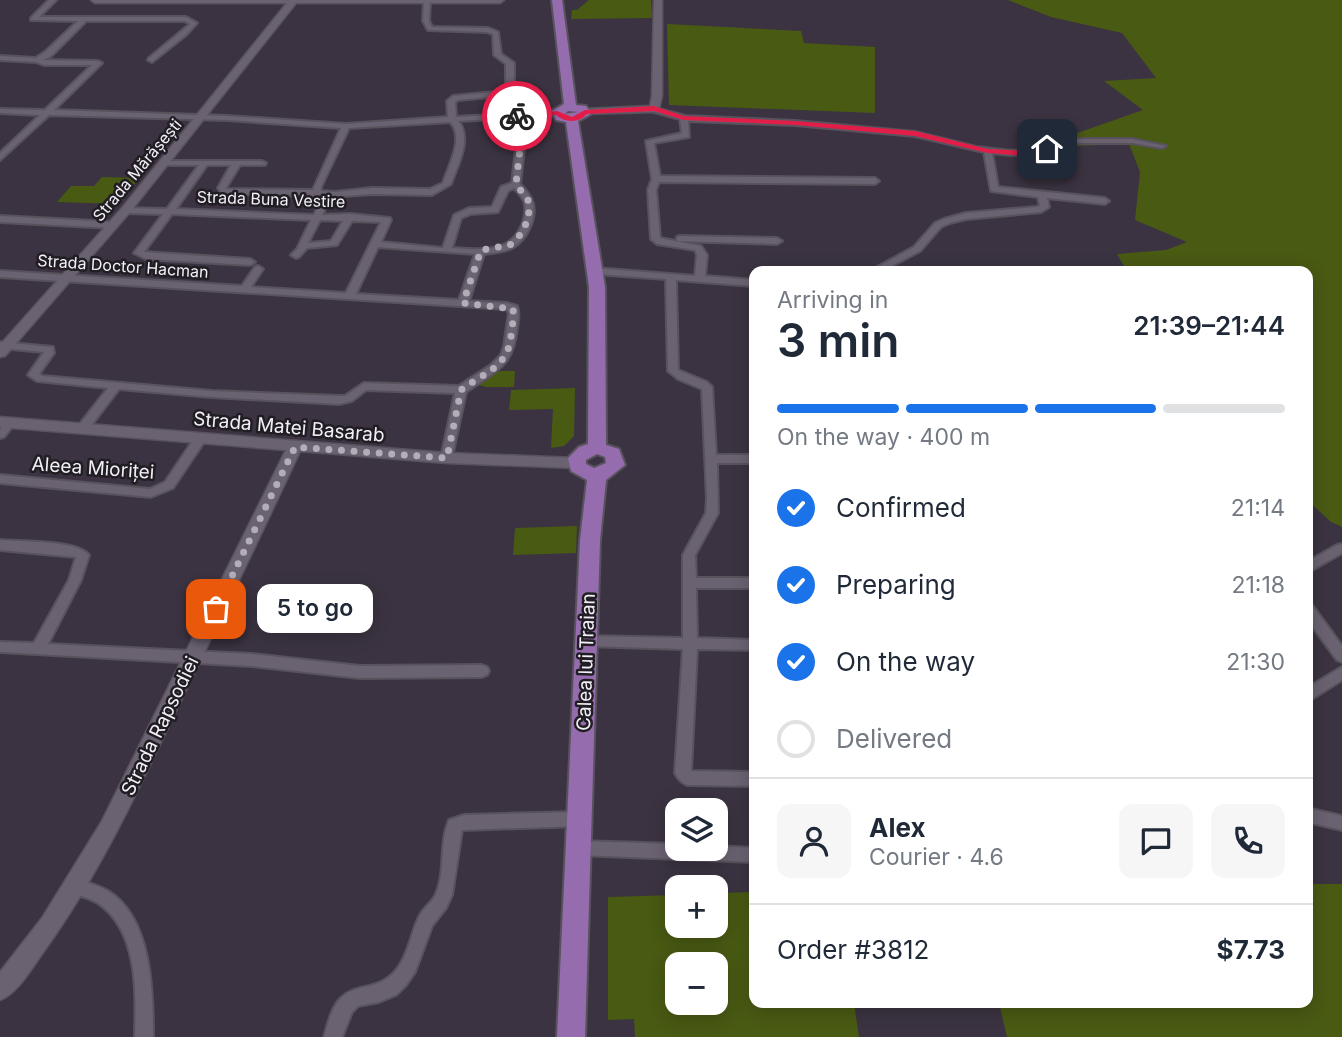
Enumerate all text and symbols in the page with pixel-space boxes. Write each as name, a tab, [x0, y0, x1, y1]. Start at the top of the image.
courier	[482, 81, 552, 151]
icon: bike	[498, 97, 536, 135]
street label: Strada Mărășești	[88, 115, 186, 225]
pin	[1017, 119, 1077, 179]
icon: home	[1028, 130, 1066, 168]
street label: Strada Buna Vestire	[196, 186, 346, 212]
street label: Strada Doctor Hacman	[37, 250, 209, 282]
text: Arriving in	[777, 286, 888, 314]
text: 21:39–21:44	[1133, 310, 1285, 341]
text: 3 min	[777, 312, 899, 368]
street label: Strada Matei Basarab	[192, 407, 386, 447]
text: On the way · 400 m	[777, 423, 990, 451]
street label: Aleea Mioriței	[31, 452, 155, 484]
icon: check	[777, 489, 815, 527]
text: Confirmed	[836, 492, 966, 523]
text: 21:14	[1231, 494, 1285, 522]
icon: check	[777, 566, 815, 604]
text: Preparing	[836, 569, 956, 600]
text: 21:18	[1231, 571, 1285, 599]
pin	[186, 579, 246, 639]
callout: 5 to go	[258, 584, 374, 634]
icon: bag	[197, 590, 235, 628]
street label: Calea lui Traian	[572, 593, 600, 731]
text: 5 to go	[277, 594, 353, 622]
icon: check	[777, 643, 815, 681]
text: On the way	[836, 646, 975, 677]
text: 21:30	[1226, 648, 1285, 676]
street label: Strada Rapsodiei	[116, 653, 204, 799]
text: Delivered	[836, 723, 952, 754]
map controls	[665, 798, 728, 1015]
button: layers	[665, 798, 728, 861]
button: person	[777, 804, 851, 878]
button: chat	[1119, 804, 1193, 878]
button: phone	[1211, 804, 1285, 878]
text: Alex	[869, 812, 926, 843]
text: Courier · 4.6	[869, 843, 1004, 871]
button: +	[665, 875, 728, 938]
text: Order #3812	[777, 934, 929, 965]
text: $7.73	[1217, 934, 1285, 965]
button: −	[665, 952, 728, 1015]

